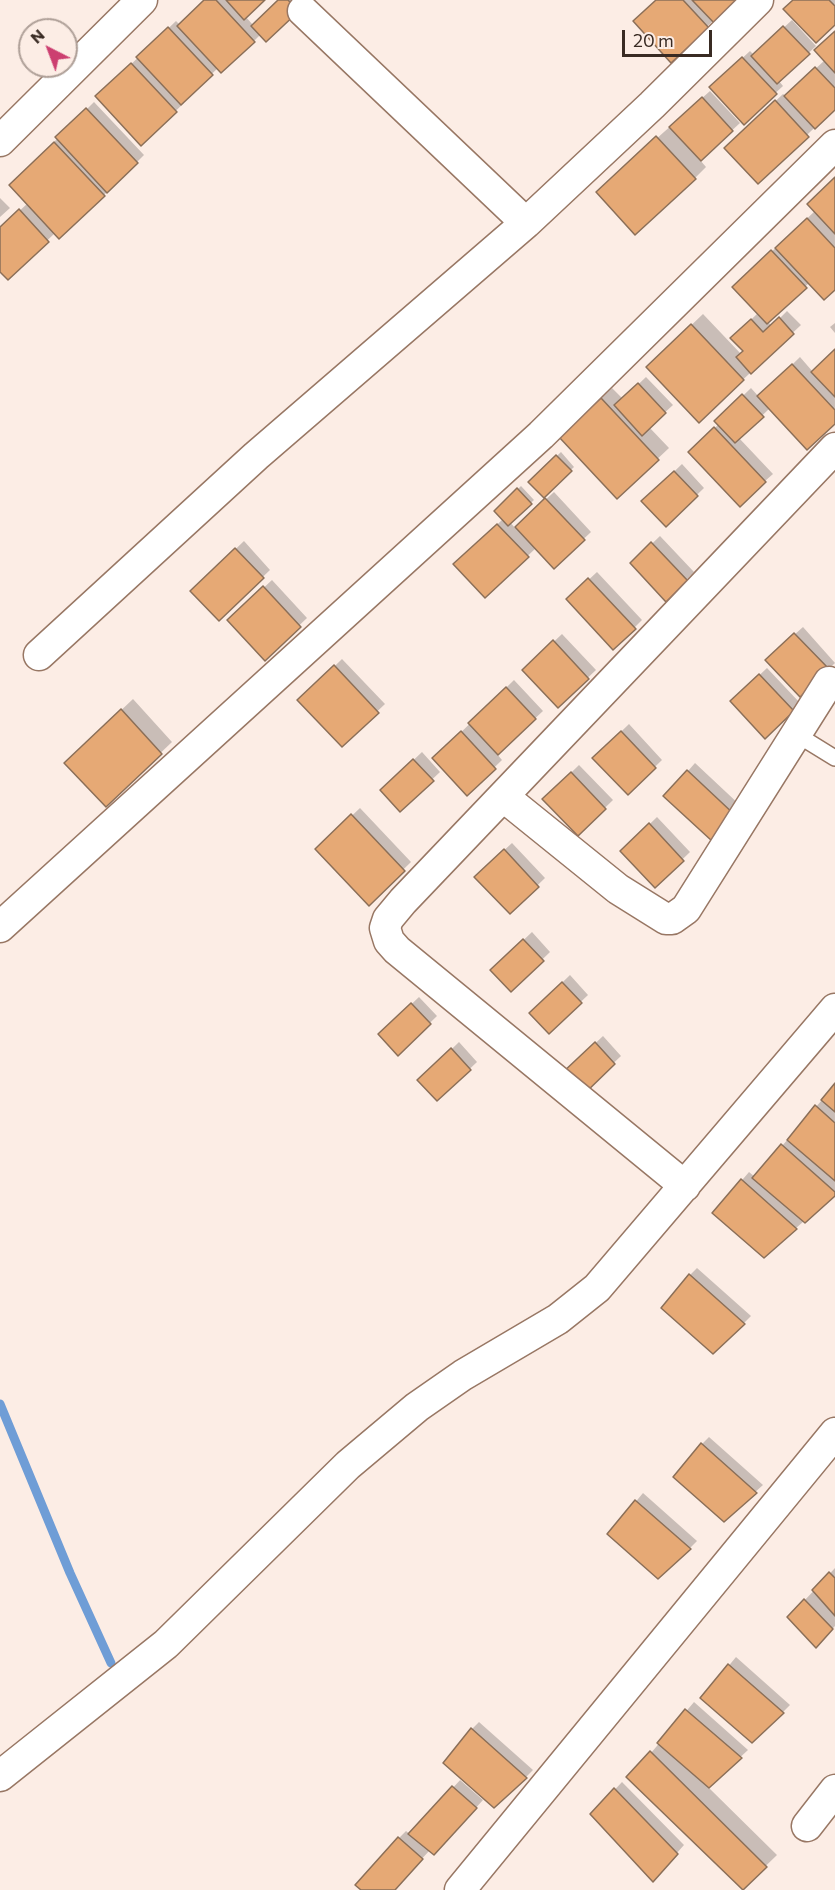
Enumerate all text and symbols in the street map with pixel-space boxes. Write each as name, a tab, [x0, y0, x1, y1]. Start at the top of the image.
north arrow	[18, 18, 78, 78]
scale bar	[625, 18, 715, 56]
text: N	[26, 25, 48, 47]
text: 20 m	[633, 29, 674, 51]

